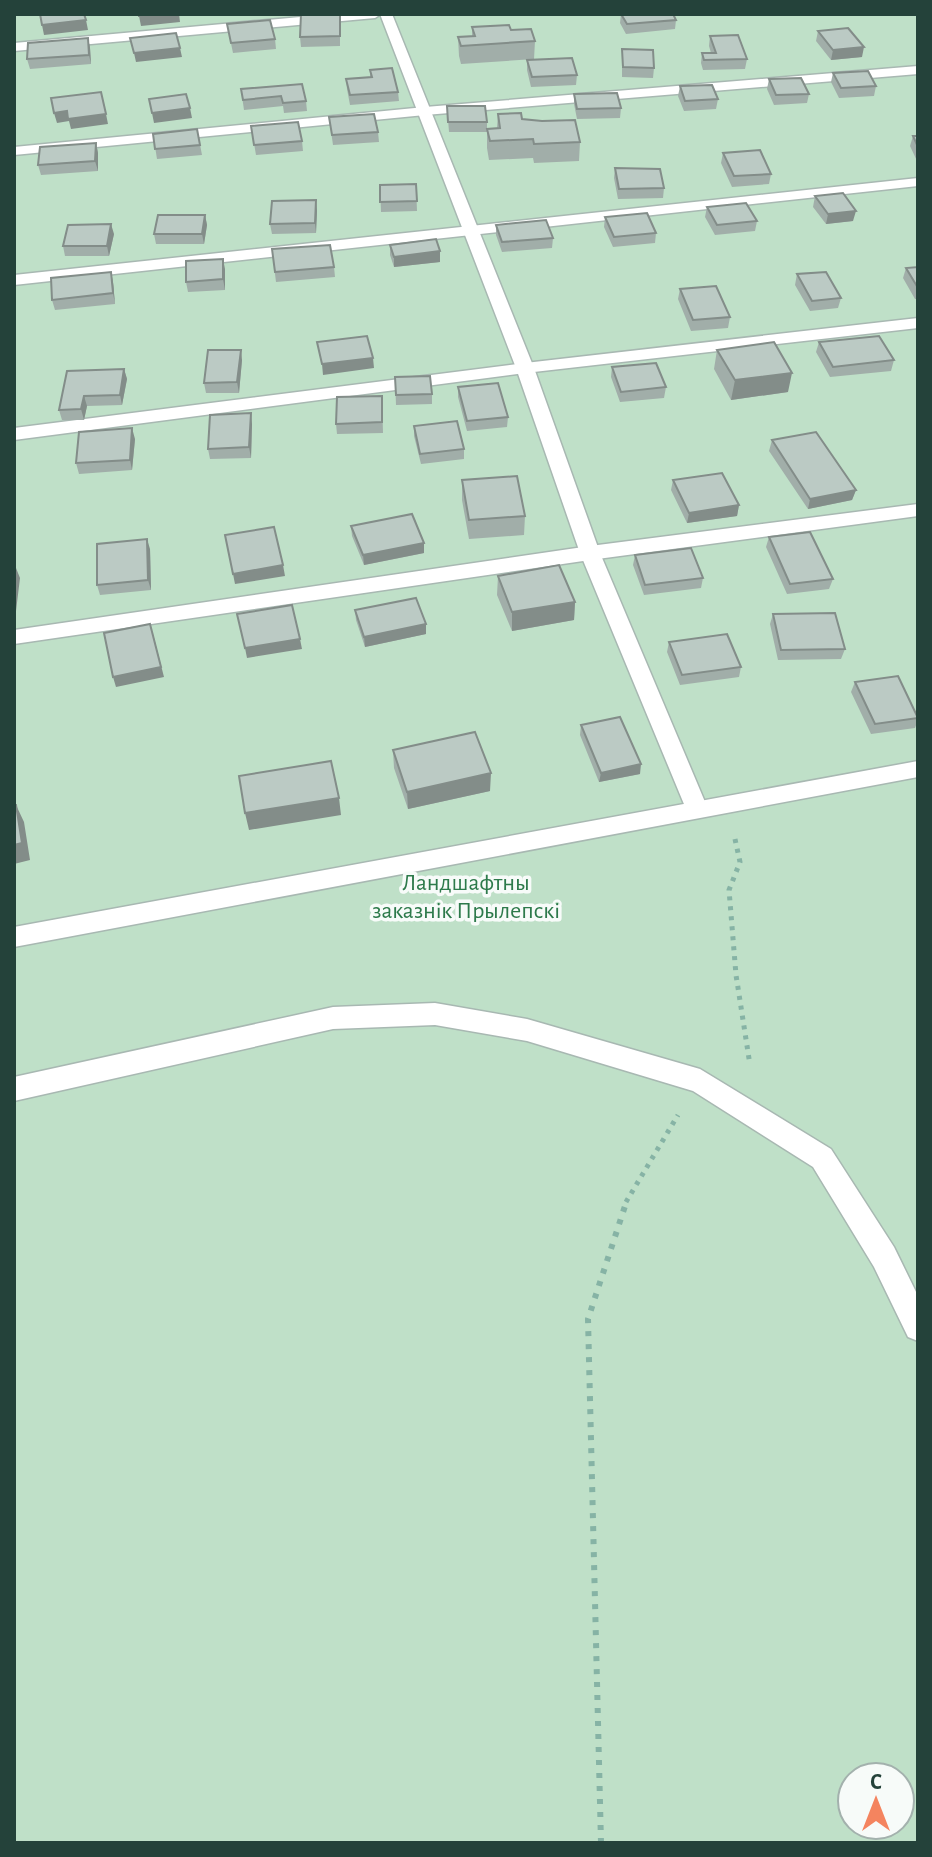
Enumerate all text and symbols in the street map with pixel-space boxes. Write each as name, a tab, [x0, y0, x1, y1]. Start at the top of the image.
park label: Ландшафтны заказнік Прылепскі	[372, 871, 560, 923]
north arrow	[836, 1761, 916, 1841]
text: С	[870, 1771, 882, 1793]

